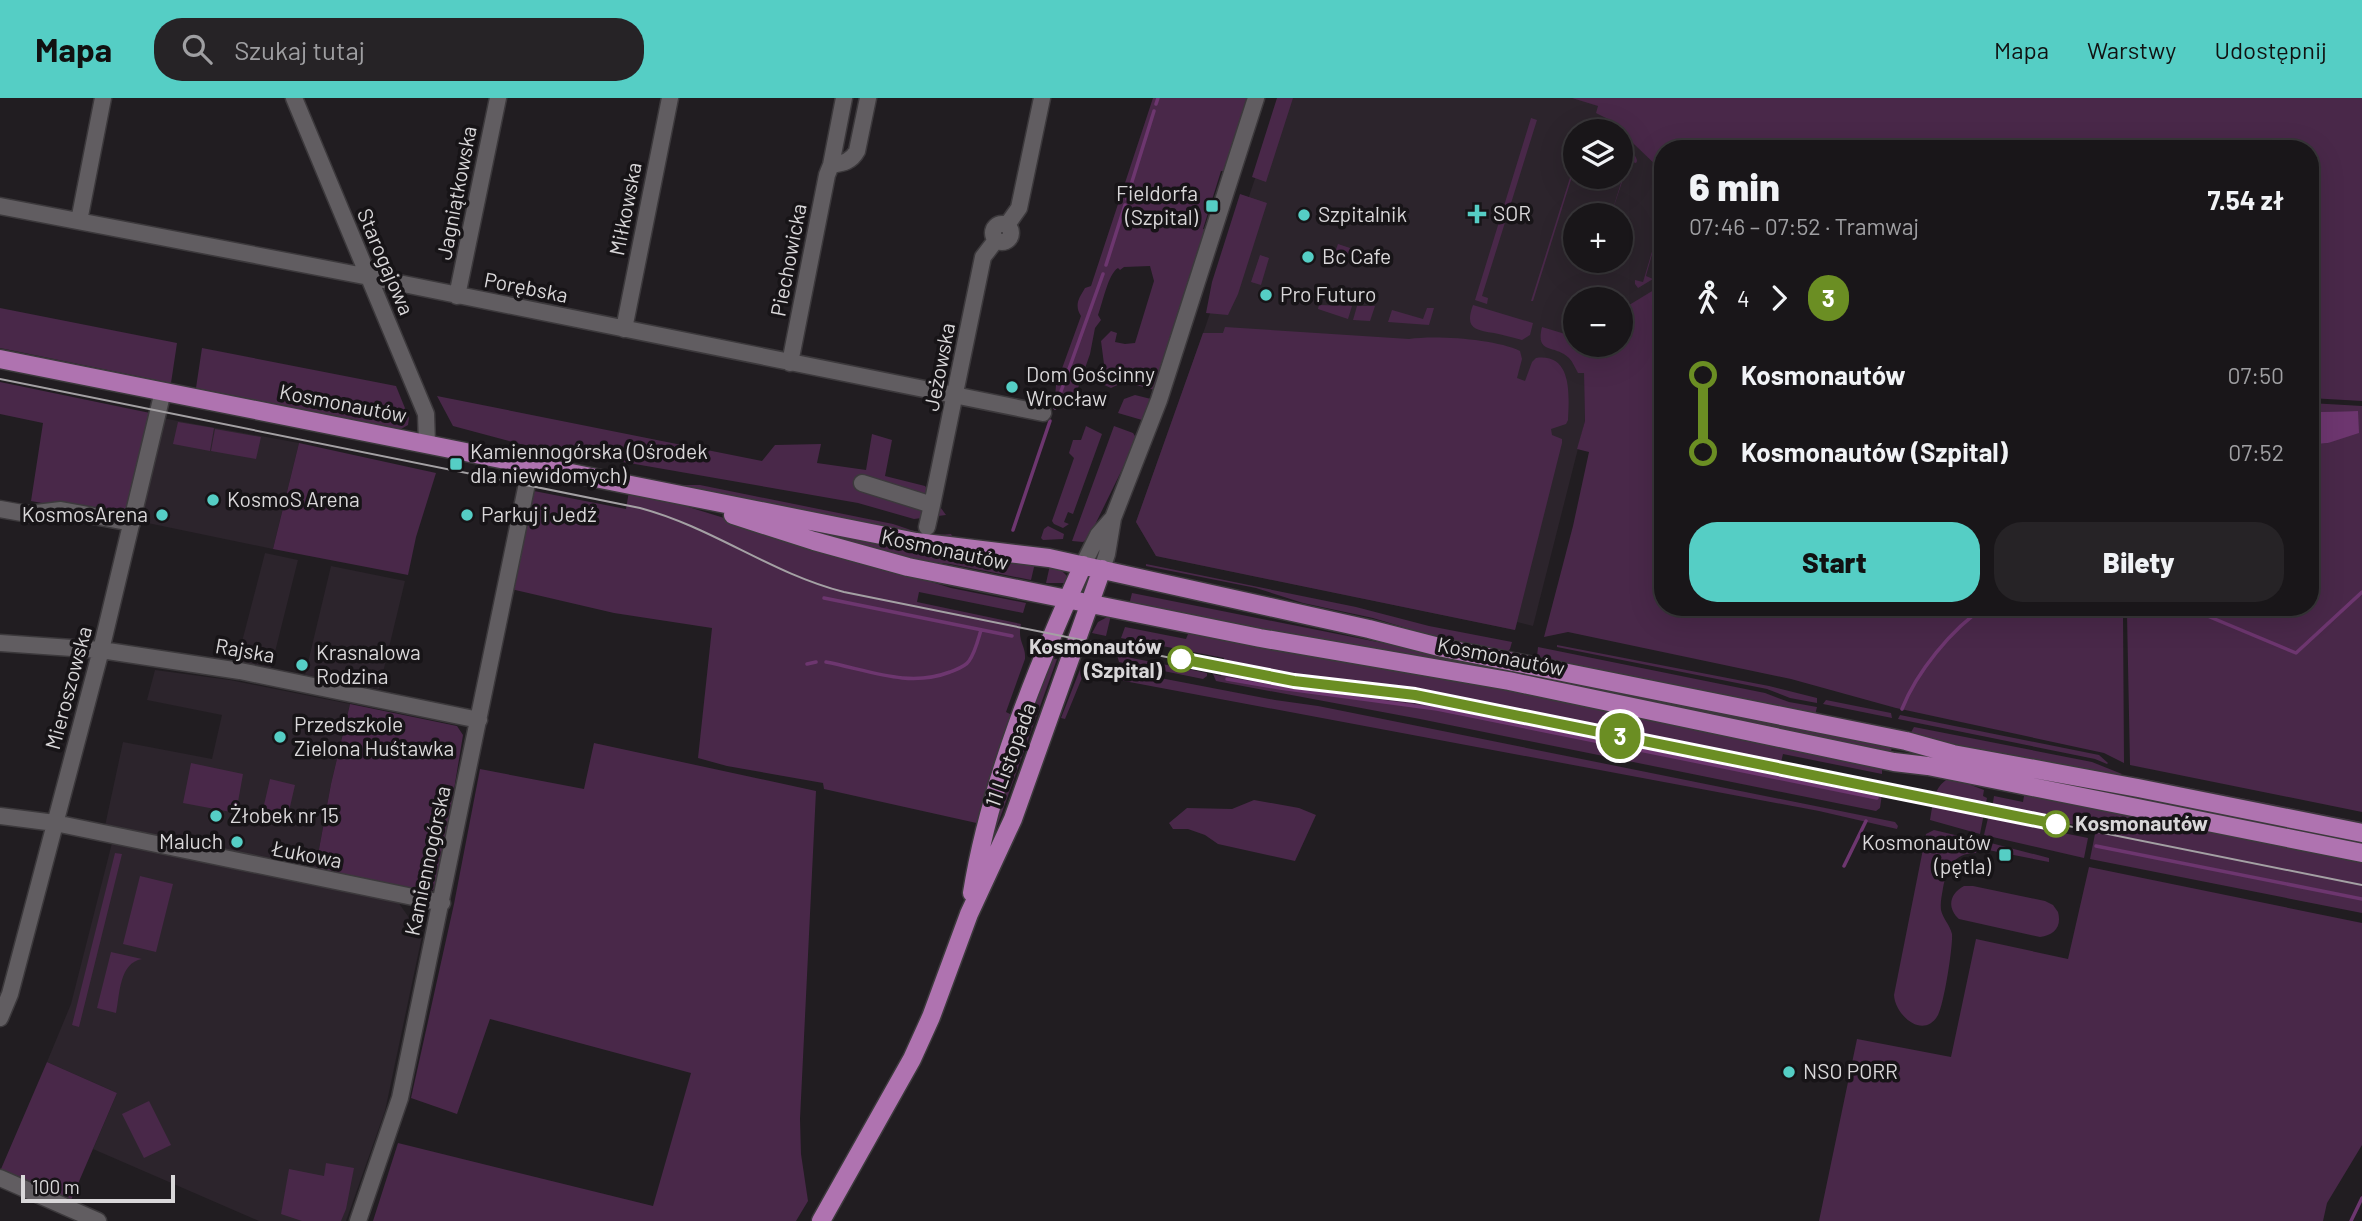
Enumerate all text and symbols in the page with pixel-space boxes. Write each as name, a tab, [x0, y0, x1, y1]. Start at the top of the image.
search box	[154, 18, 644, 81]
text: Mapa	[35, 29, 112, 69]
icon: search	[178, 30, 216, 68]
text: Szukaj tutaj	[234, 34, 365, 65]
text: Mapa	[1994, 35, 2049, 64]
text: Warstwy	[2087, 35, 2176, 64]
text: Udostępnij	[2214, 35, 2327, 64]
map controls	[1563, 119, 1633, 357]
button: layers	[1563, 119, 1633, 189]
street label: Jagniątkowska	[430, 124, 481, 262]
street label: Miłkowska	[603, 160, 646, 257]
text: 6 min	[1689, 163, 1780, 209]
place label: Fieldorfa (Szpital)	[1116, 180, 1199, 229]
text: 7.54 zł	[2208, 184, 2284, 215]
marker: Fieldorfa (Szpital)	[1204, 198, 1220, 214]
place label: SOR	[1493, 200, 1531, 225]
street label: Piechowicka	[764, 201, 811, 318]
place label: Szpitalnik	[1318, 201, 1407, 226]
button: +	[1563, 203, 1633, 273]
street label: Starogajowa	[353, 204, 420, 318]
marker: SOR	[1467, 204, 1487, 224]
marker: Szpitalnik	[1296, 207, 1312, 223]
text: 07:46 – 07:52 · Tramwaj	[1689, 212, 1919, 240]
place label: Bc Cafe	[1322, 243, 1391, 268]
marker: Bc Cafe	[1300, 249, 1316, 265]
street label: Porębska	[482, 266, 570, 307]
icon: walk	[1689, 279, 1727, 317]
icon: forward	[1760, 279, 1798, 317]
place label: Pro Futuro	[1280, 281, 1376, 306]
text: 3	[1822, 283, 1835, 312]
text: 4	[1737, 284, 1750, 312]
marker: Pro Futuro	[1258, 287, 1274, 303]
button: −	[1563, 287, 1633, 357]
street label: Jeżowska	[918, 320, 959, 413]
text: Kosmonautów	[1741, 359, 1906, 390]
place label: Dom Gościnny Wrocław	[1026, 361, 1155, 410]
text: 07:50	[2228, 361, 2284, 389]
street label: Kosmonautów	[277, 378, 409, 427]
marker: Dom Gościnny Wrocław	[1004, 379, 1020, 395]
text: Kosmonautów (Szpital)	[1741, 436, 2008, 467]
place label: Kamiennogórska (Ośrodek dla niewidomych)	[470, 438, 708, 487]
text: 07:52	[2228, 438, 2284, 466]
marker: Kamiennogórska (Ośrodek dla niewidomych)	[448, 456, 464, 472]
place label: KosmoS Arena	[227, 486, 360, 511]
marker: KosmoS Arena	[205, 492, 221, 508]
place label: KosmosArena	[22, 501, 148, 526]
place label: Parkuj i Jedź	[481, 501, 597, 526]
marker: KosmosArena	[154, 507, 170, 523]
marker: Parkuj i Jedź	[459, 507, 475, 523]
button: Start	[1689, 522, 1980, 602]
button: Bilety	[1994, 522, 2284, 602]
street label: Kosmonautów	[879, 523, 1011, 574]
street label: Mieroszowska	[39, 623, 96, 752]
street label: Kosmonautów	[1435, 631, 1567, 680]
street label: Rajska	[214, 632, 277, 667]
place label: Kosmonautów (Szpital)	[1029, 633, 1163, 682]
place label: Krasnalowa Rodzina	[316, 639, 421, 688]
marker: Kosmonautów (Szpital)	[1168, 646, 1194, 672]
marker: Krasnalowa Rodzina	[294, 657, 310, 673]
street label: 11 Listopada	[979, 699, 1040, 810]
place label: Przedszkole Zielona Huśtawka	[294, 711, 454, 760]
line badge: 3	[1597, 713, 1643, 759]
text: 3	[1614, 721, 1626, 750]
marker: Przedszkole Zielona Huśtawka	[272, 729, 288, 745]
street label: Kamiennogórska	[398, 783, 455, 938]
place label: Żłobek nr 15	[230, 802, 339, 827]
marker: Żłobek nr 15	[208, 808, 224, 824]
place label: Kosmonautów	[2075, 810, 2208, 835]
marker: Kosmonautów	[2043, 811, 2069, 837]
place label: Maluch	[159, 828, 223, 853]
place label: Kosmonautów (pętla)	[1862, 829, 1992, 878]
marker: Maluch	[229, 834, 245, 850]
street label: Łukowa	[269, 834, 344, 873]
marker: Kosmonautów (pętla)	[1997, 847, 2013, 863]
place label: NSO PORR	[1803, 1058, 1898, 1083]
marker: NSO PORR	[1781, 1064, 1797, 1080]
scale bar	[21, 1172, 175, 1204]
text: 100 m	[32, 1175, 80, 1198]

